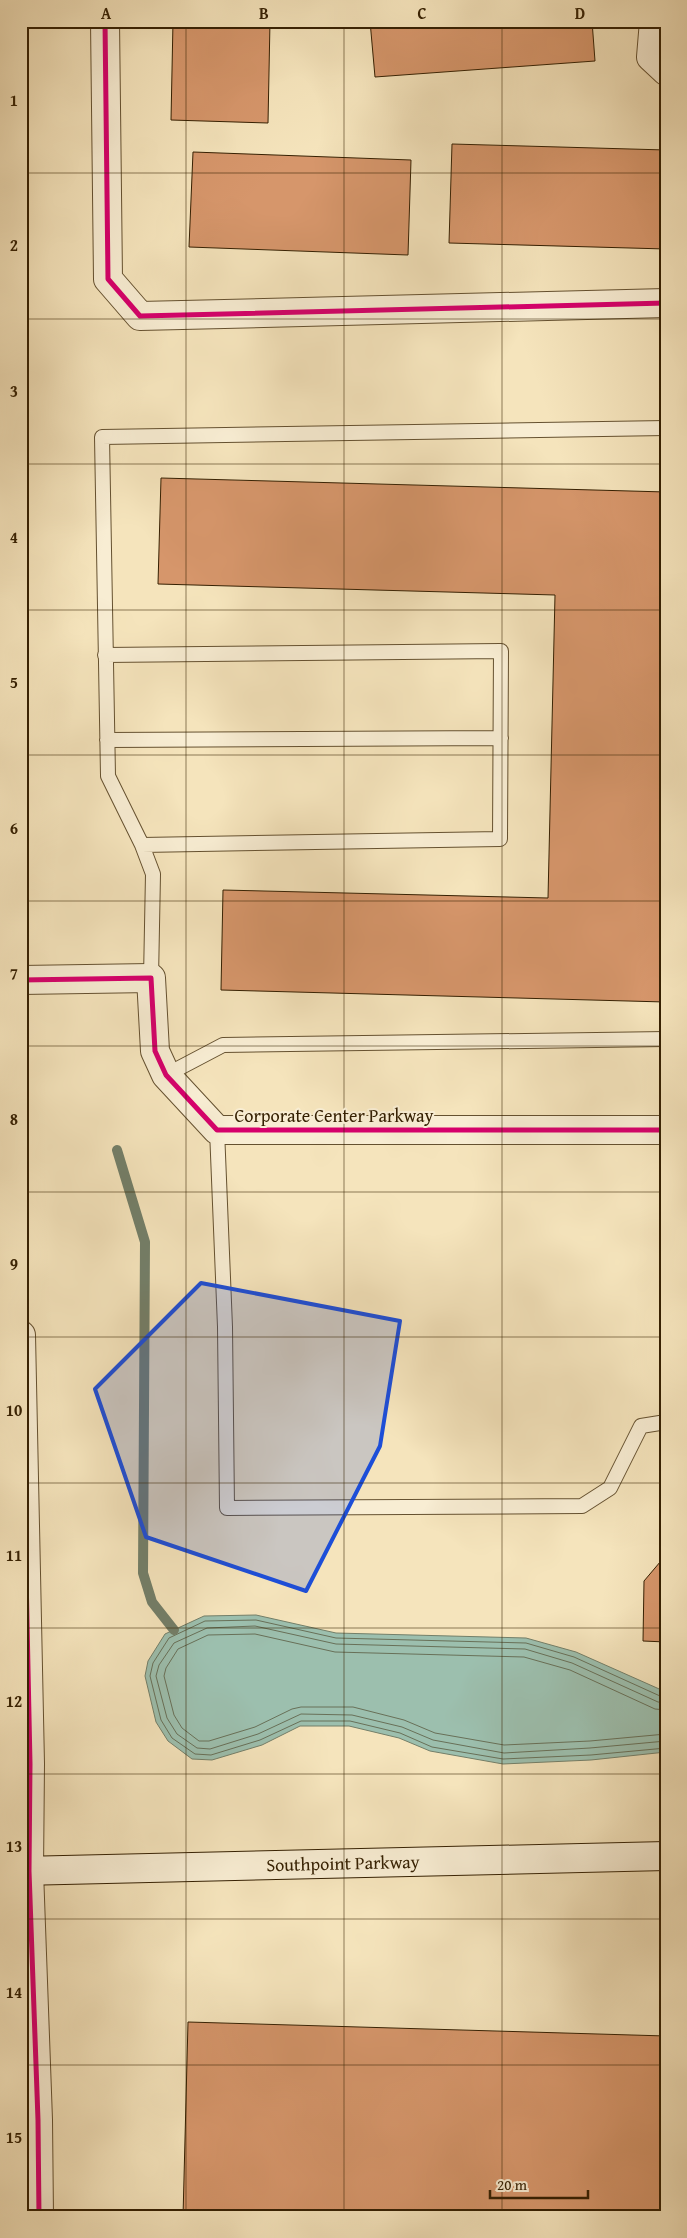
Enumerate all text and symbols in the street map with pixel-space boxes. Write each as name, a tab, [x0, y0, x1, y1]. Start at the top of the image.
text: A	[101, 1, 112, 25]
text: B	[259, 1, 269, 25]
text: C	[417, 1, 427, 25]
text: D	[575, 1, 585, 25]
text: 1	[10, 88, 18, 112]
text: 2	[10, 233, 18, 257]
text: 3	[10, 379, 18, 403]
text: 4	[10, 525, 18, 549]
text: 5	[10, 670, 18, 694]
text: 6	[10, 816, 18, 840]
text: 7	[10, 961, 18, 985]
street label: Corporate Center Parkway	[234, 1102, 434, 1129]
text: 8	[10, 1107, 18, 1131]
text: 9	[10, 1252, 18, 1276]
text: 10	[6, 1398, 22, 1422]
text: 11	[6, 1543, 22, 1567]
text: 12	[6, 1689, 22, 1713]
text: 13	[6, 1834, 22, 1858]
street label: Southpoint Parkway	[266, 1848, 420, 1878]
text: 14	[6, 1980, 22, 2004]
text: 15	[6, 2125, 22, 2149]
scale bar	[490, 2168, 587, 2200]
text: 20 m	[497, 2174, 528, 2195]

